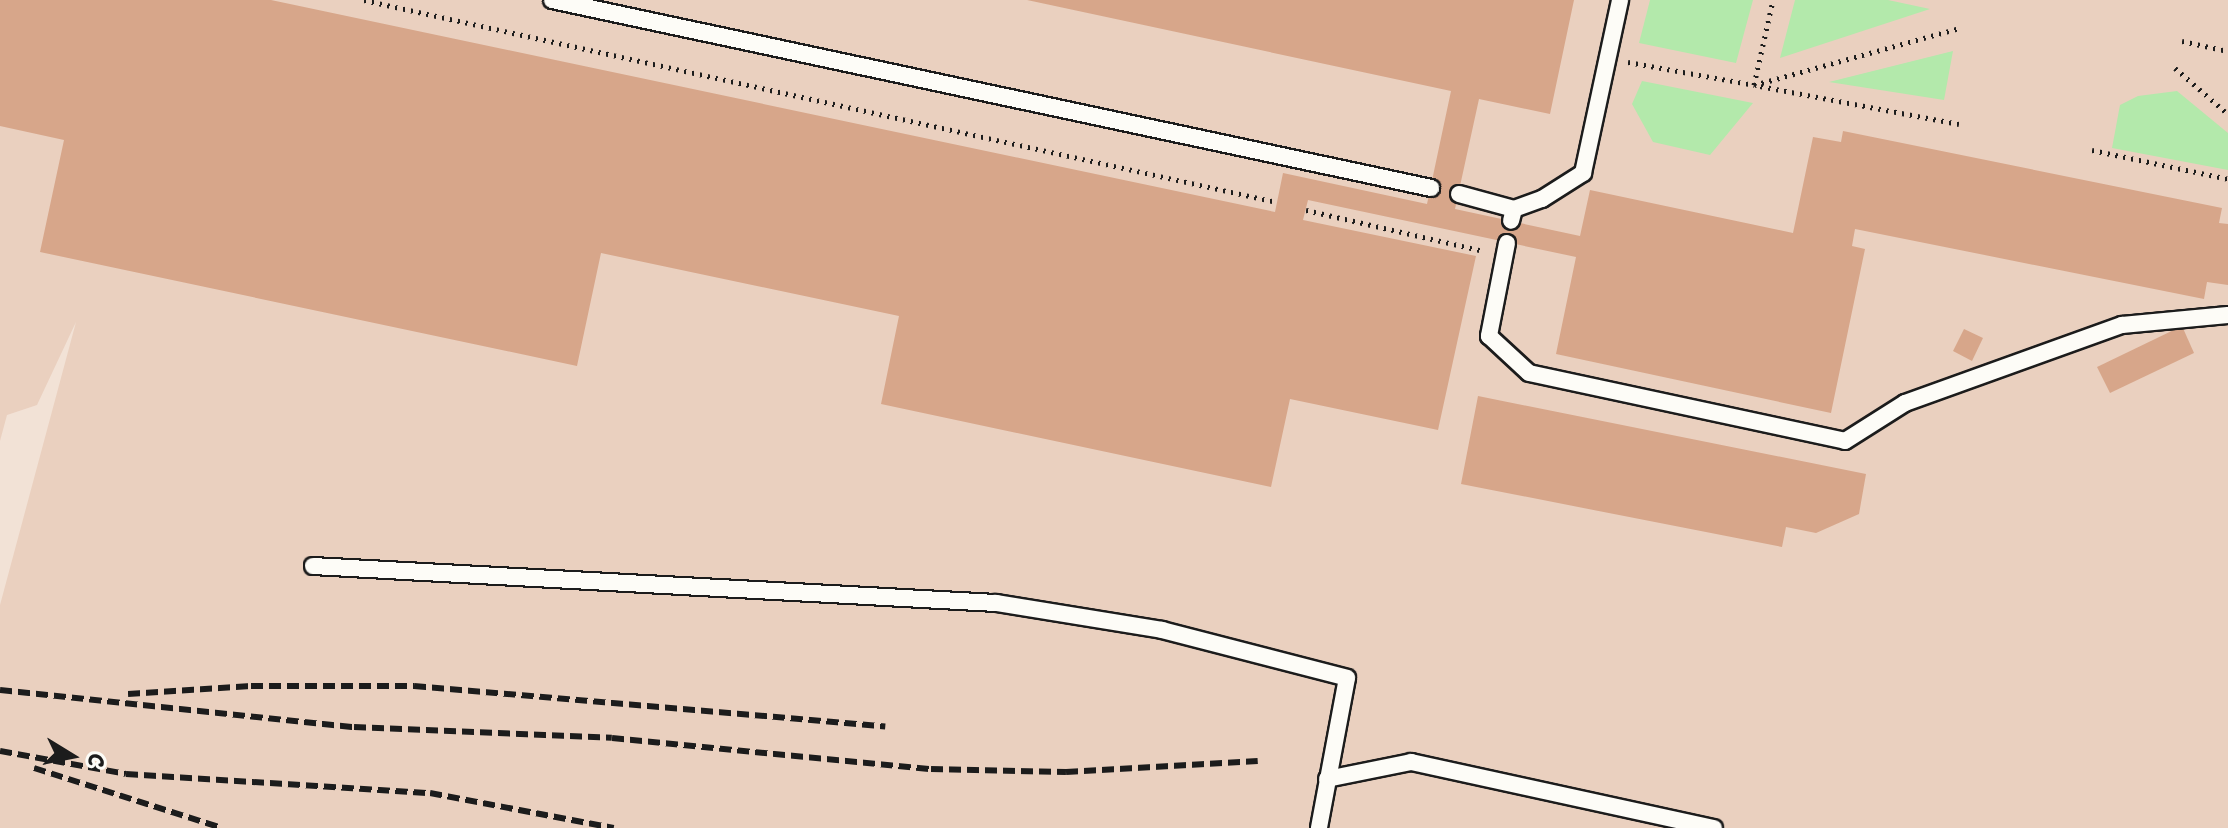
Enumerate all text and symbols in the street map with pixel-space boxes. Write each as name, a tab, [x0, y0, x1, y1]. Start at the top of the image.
north arrow	[32, 716, 112, 796]
text: С	[81, 751, 112, 769]

